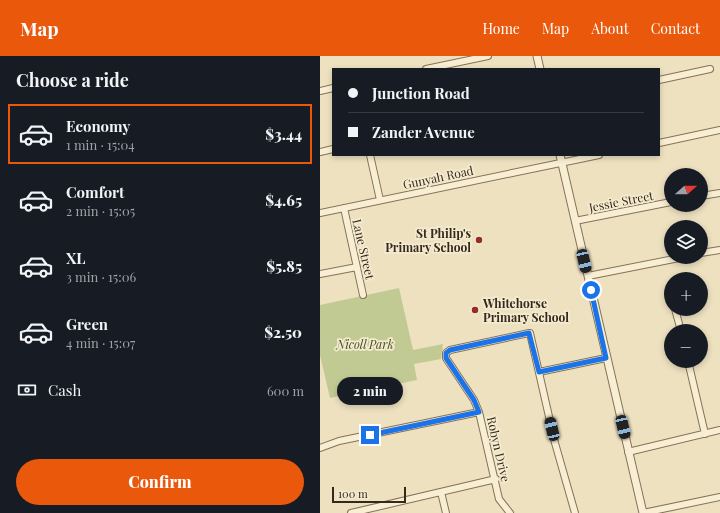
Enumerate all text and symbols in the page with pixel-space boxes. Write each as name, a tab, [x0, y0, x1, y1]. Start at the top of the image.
text: Map	[20, 15, 59, 41]
text: Home	[482, 19, 520, 38]
text: Map	[542, 19, 569, 38]
text: About	[591, 19, 629, 38]
text: Contact	[651, 19, 700, 38]
text: Choose a ride	[16, 68, 129, 92]
text: Junction Road	[372, 83, 470, 103]
icon: car	[18, 116, 54, 152]
text: Economy	[66, 116, 130, 136]
text: Zander Avenue	[372, 122, 475, 142]
text: $3.44	[265, 124, 302, 144]
text: 1 min · 15:04	[66, 136, 135, 153]
street label: Gunyah Road	[401, 162, 475, 192]
north arrow	[664, 168, 708, 212]
map controls	[664, 168, 708, 368]
icon: car	[18, 182, 54, 218]
text: Comfort	[66, 182, 124, 202]
street label: Jessie Street	[586, 187, 655, 215]
text: $4.65	[265, 190, 302, 210]
text: 2 min · 15:05	[66, 202, 135, 219]
street label: Lane Street	[349, 217, 379, 281]
button: layers	[664, 220, 708, 264]
place label: St Philip's Primary School	[385, 225, 471, 255]
marker: St Philip's Primary School	[474, 235, 484, 245]
icon: car	[18, 248, 54, 284]
text: XL	[66, 248, 86, 268]
car	[575, 248, 593, 274]
text: $5.85	[266, 256, 302, 276]
text: 3 min · 15:06	[66, 268, 136, 285]
button: +	[664, 272, 708, 316]
route start	[582, 281, 600, 299]
place label: Whitehorse Primary School	[482, 295, 569, 325]
marker: Whitehorse Primary School	[470, 305, 480, 315]
icon: car	[18, 314, 54, 350]
text: Green	[66, 314, 108, 334]
text: $2.50	[264, 322, 302, 342]
button: −	[664, 324, 708, 368]
text: 4 min · 15:07	[66, 334, 135, 351]
park label: Nicoll Park	[335, 336, 394, 352]
callout: 2 min	[337, 377, 403, 405]
icon: cash	[16, 379, 38, 401]
text: Cash	[48, 380, 81, 400]
text: 600 m	[267, 382, 304, 399]
text: 2 min	[353, 382, 387, 399]
car	[614, 414, 632, 440]
street label: Robyn Drive	[484, 415, 514, 483]
car	[543, 416, 561, 442]
route end	[361, 426, 379, 444]
button: Confirm	[16, 459, 304, 505]
scale bar	[332, 485, 406, 504]
text: 100 m	[338, 486, 368, 501]

